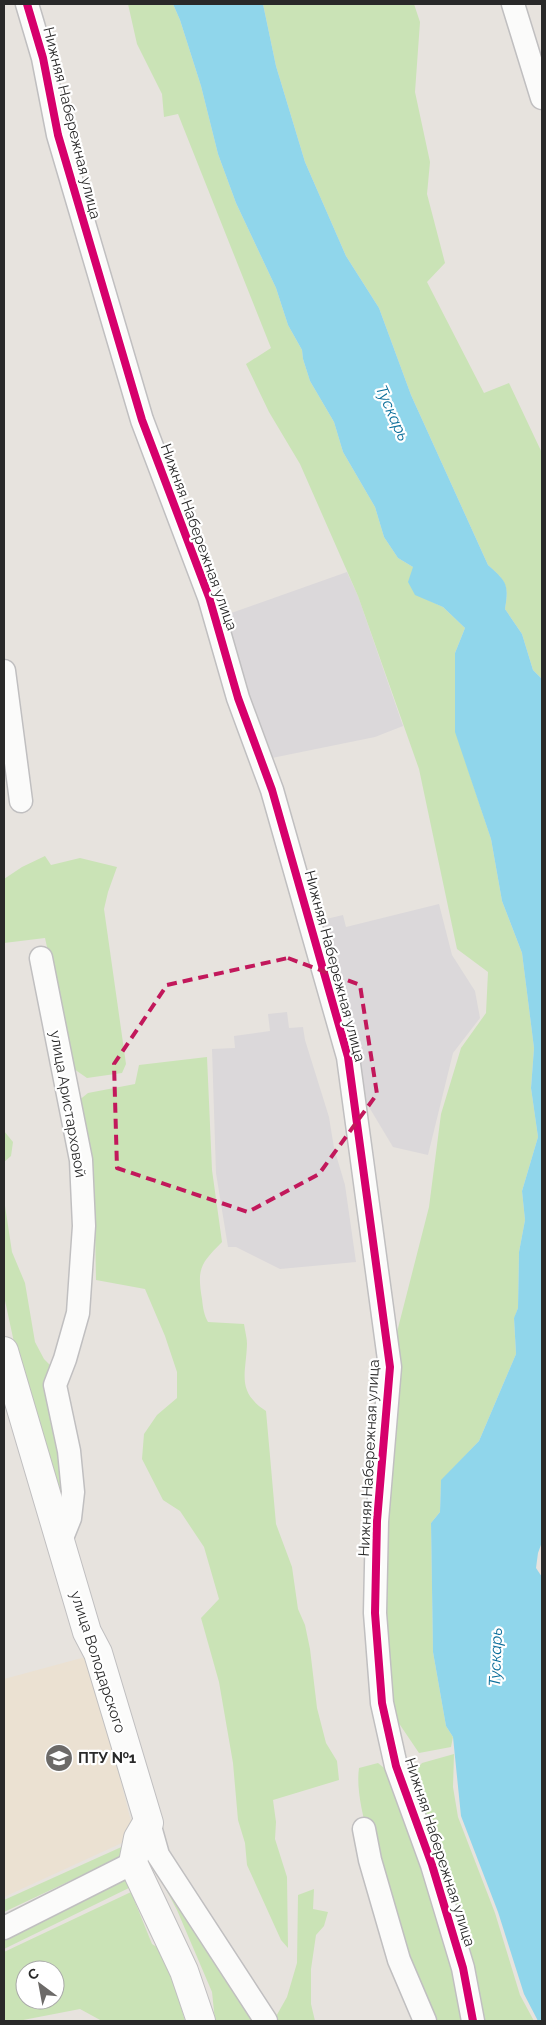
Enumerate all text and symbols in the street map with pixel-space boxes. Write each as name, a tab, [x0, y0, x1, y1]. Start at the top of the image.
street label: Нижняя Набережная улица	[39, 25, 105, 221]
water label: Тускарь	[372, 382, 413, 444]
street label: Нижняя Набережная улица	[157, 441, 241, 633]
street label: Нижняя Набережная улица	[301, 868, 369, 1064]
street label: улица Аристарховой	[46, 1029, 90, 1179]
street label: Нижняя Набережная улица	[355, 1359, 383, 1557]
street label: улица Володарского	[67, 1589, 129, 1735]
water label: Тускарь	[485, 1627, 506, 1687]
school or university icon: ПТУ №1	[44, 1743, 74, 1773]
place label: ПТУ №1	[78, 1749, 137, 1767]
street label: Нижняя Набережная улица	[401, 1755, 479, 1949]
north arrow	[15, 1960, 65, 2010]
text: С	[25, 1964, 42, 1983]

